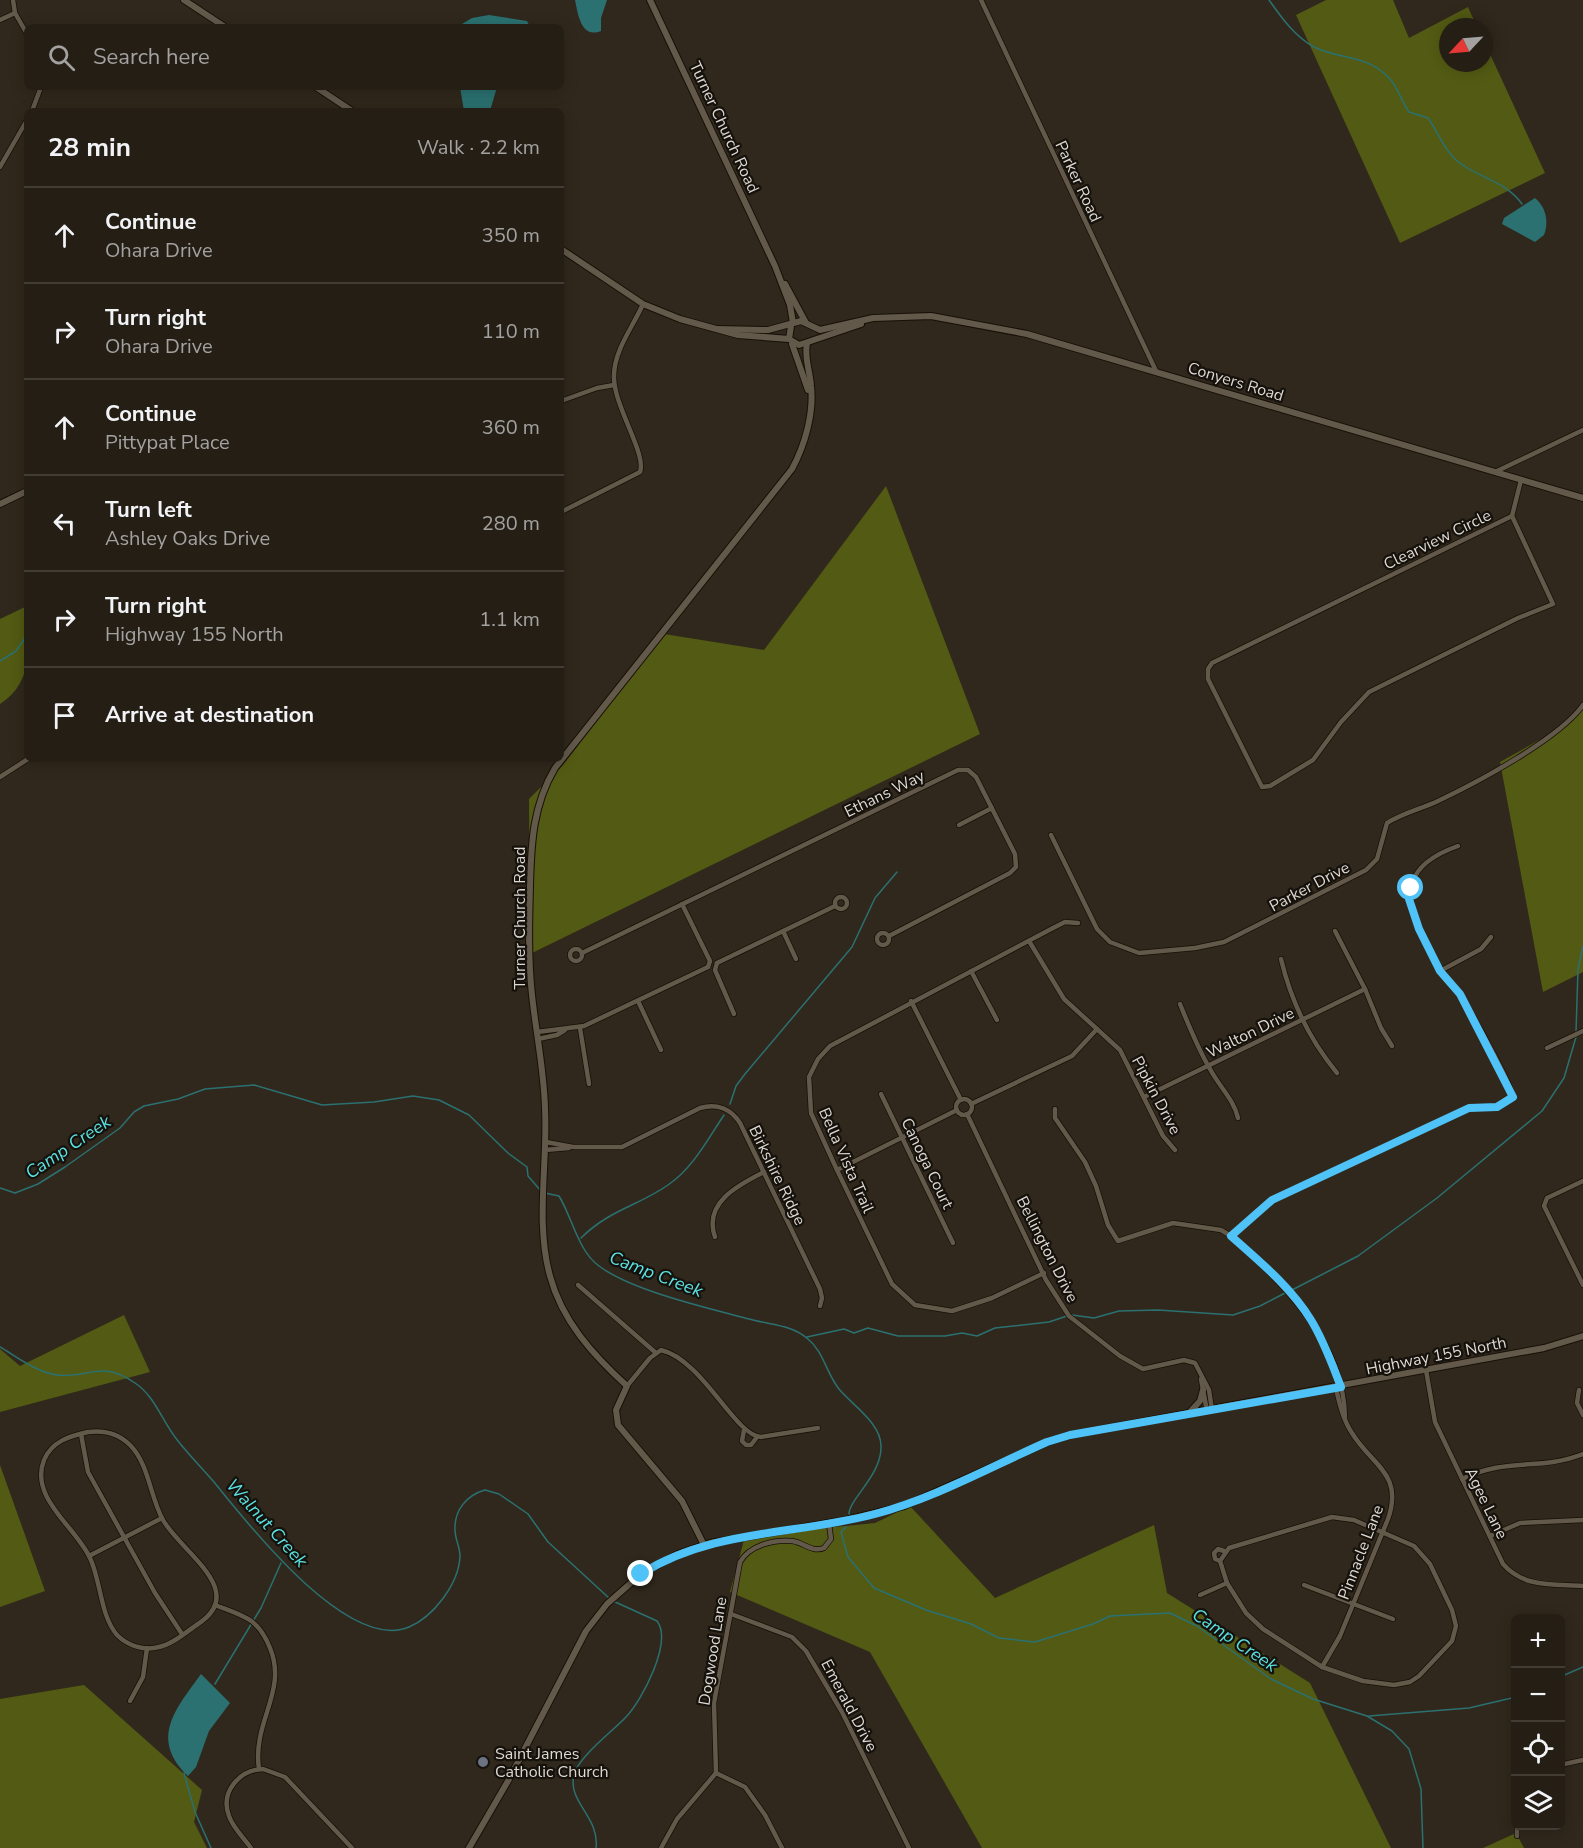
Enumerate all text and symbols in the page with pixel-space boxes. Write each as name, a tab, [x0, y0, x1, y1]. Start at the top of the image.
north arrow	[1439, 18, 1493, 72]
search box	[24, 24, 564, 90]
icon: search	[45, 41, 78, 74]
text: Search here	[93, 42, 210, 72]
street label: Turner Church Road	[684, 58, 764, 197]
text: 28 min	[48, 130, 131, 165]
text: Walk · 2.2 km	[417, 134, 540, 161]
street label: Parker Road	[1050, 137, 1107, 226]
text: Continue	[105, 207, 196, 237]
icon: ahead	[48, 219, 81, 252]
text: 350 m	[482, 222, 540, 249]
text: Ohara Drive	[105, 237, 213, 264]
text: Turn right	[105, 303, 206, 333]
icon: right	[48, 315, 81, 348]
text: 110 m	[482, 318, 540, 345]
text: Ohara Drive	[105, 333, 213, 360]
street label: Conyers Road	[1185, 357, 1286, 407]
text: Continue	[105, 399, 196, 429]
icon: ahead	[48, 411, 81, 444]
text: 360 m	[482, 414, 540, 441]
text: Pittypat Place	[105, 429, 230, 456]
text: Turn left	[105, 495, 192, 525]
street label: Clearview Circle	[1380, 504, 1495, 575]
icon: left	[48, 507, 81, 540]
text: 280 m	[482, 510, 540, 537]
text: Ashley Oaks Drive	[105, 525, 270, 552]
text: Turn right	[105, 591, 206, 621]
icon: right	[48, 603, 81, 636]
text: 1.1 km	[479, 606, 540, 633]
text: Highway 155 North	[105, 621, 284, 648]
icon: arrive	[48, 699, 81, 732]
text: Arrive at destination	[105, 700, 314, 730]
street label: Ethans Way	[841, 765, 929, 823]
street label: Turner Church Road	[509, 847, 531, 989]
street label: Parker Drive	[1265, 856, 1354, 917]
route start	[1397, 874, 1423, 900]
street label: Walton Drive	[1203, 1002, 1298, 1064]
street label: Pipkin Drive	[1126, 1052, 1186, 1139]
street label: Bella Vista Trail	[813, 1104, 879, 1217]
water label: Camp Creek	[20, 1109, 116, 1184]
street label: Canoga Court	[896, 1114, 959, 1213]
street label: Birkshire Ridge	[743, 1122, 811, 1229]
street label: Bellington Drive	[1011, 1193, 1083, 1306]
water label: Camp Creek	[606, 1245, 707, 1303]
street label: Highway 155 North	[1364, 1332, 1508, 1380]
street label: Agee Lane	[1459, 1464, 1513, 1543]
water label: Walnut Creek	[221, 1474, 314, 1573]
street label: Pinnacle Lane	[1333, 1502, 1389, 1603]
route end	[627, 1560, 653, 1586]
street label: Dogwood Lane	[694, 1595, 732, 1707]
water label: Camp Creek	[1187, 1603, 1283, 1678]
map controls	[1511, 1614, 1565, 1830]
button: +	[1511, 1614, 1565, 1668]
street label: Emerald Drive	[816, 1655, 883, 1756]
button: −	[1511, 1668, 1565, 1722]
button: locate	[1511, 1722, 1565, 1776]
place label: Saint James Catholic Church	[495, 1743, 609, 1783]
marker: Saint James Catholic Church	[476, 1755, 490, 1769]
button: layers	[1511, 1776, 1565, 1830]

